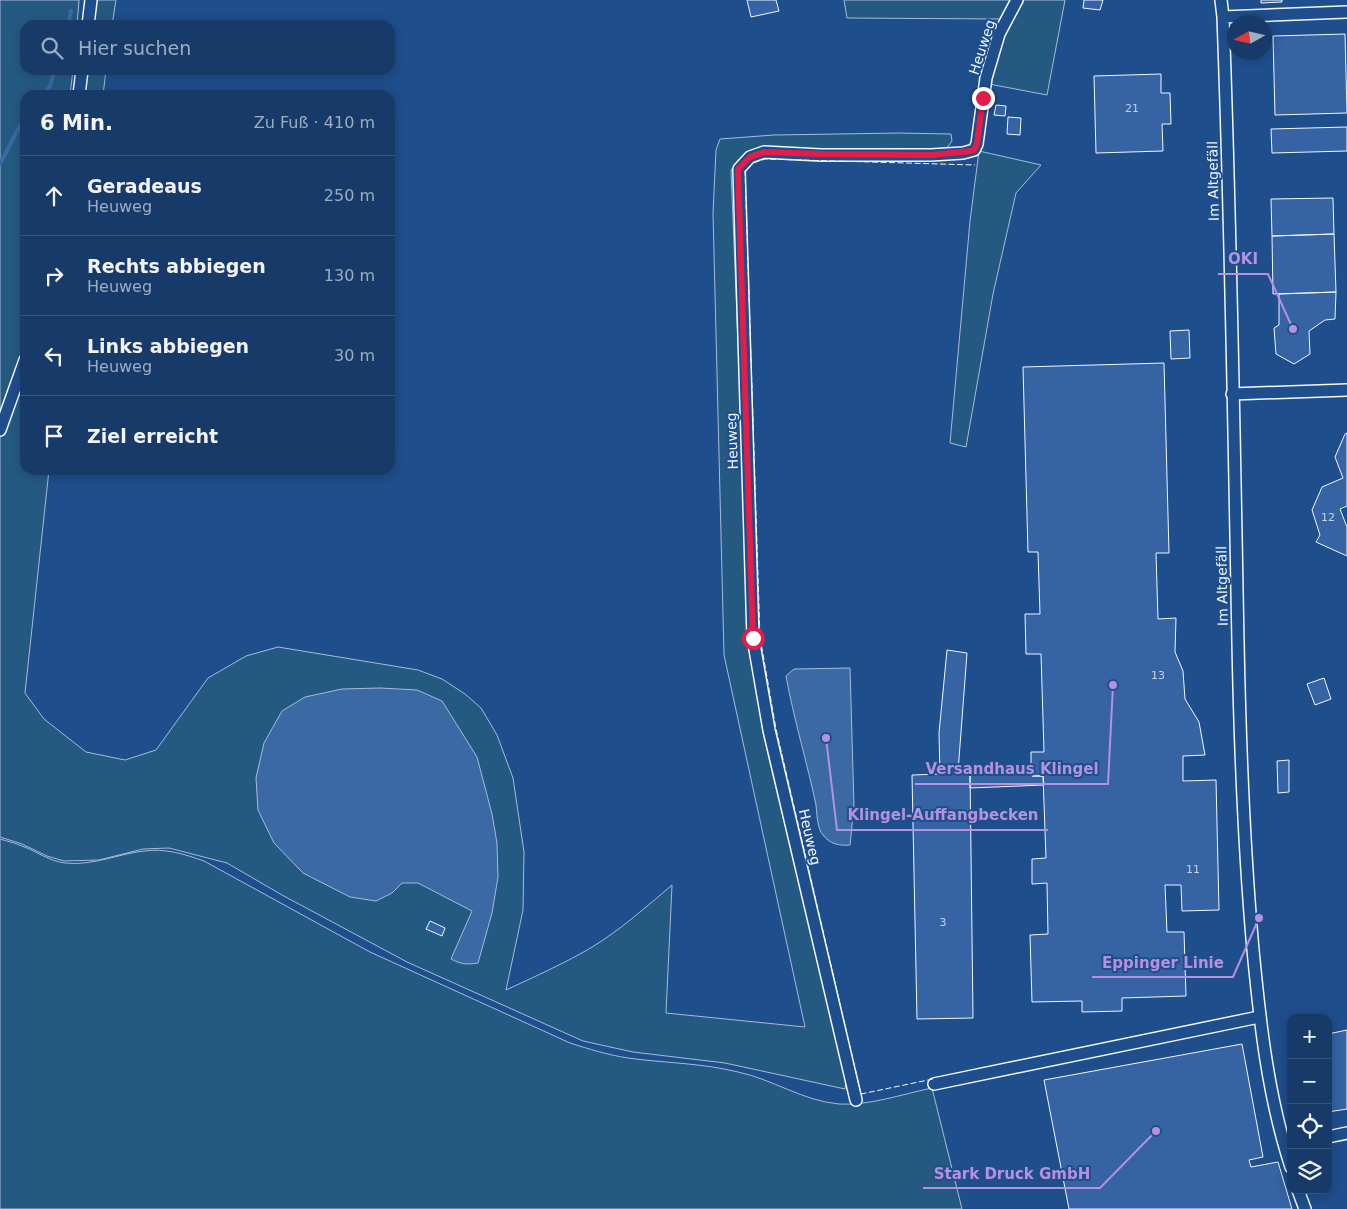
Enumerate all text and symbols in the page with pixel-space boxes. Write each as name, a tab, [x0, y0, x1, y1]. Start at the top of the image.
north arrow	[1227, 15, 1272, 60]
street label: Heuweg	[966, 17, 998, 77]
search box	[20, 20, 395, 75]
icon: search	[38, 34, 66, 62]
text: Hier suchen	[78, 37, 191, 59]
route end	[972, 87, 995, 110]
house number: 21	[1125, 102, 1139, 115]
text: 6 Min.	[40, 111, 113, 135]
text: Zu Fuß · 410 m	[254, 113, 375, 132]
street label: Im Altgefäll	[1204, 141, 1222, 221]
text: Geradeaus	[87, 175, 202, 197]
icon: ahead	[40, 182, 68, 210]
text: 250 m	[324, 186, 375, 205]
text: Heuweg	[87, 197, 152, 216]
callout: OKI	[1218, 244, 1268, 274]
text: OKI	[1228, 250, 1258, 268]
text: Rechts abbiegen	[87, 255, 266, 277]
icon: right	[40, 262, 68, 290]
text: 130 m	[324, 266, 375, 285]
text: Heuweg	[87, 277, 152, 296]
text: Links abbiegen	[87, 335, 249, 357]
icon: left	[40, 342, 68, 370]
text: 30 m	[334, 346, 375, 365]
text: Heuweg	[87, 357, 152, 376]
street label: Heuweg	[723, 412, 741, 470]
icon: arrive	[40, 422, 68, 450]
text: Ziel erreicht	[87, 425, 218, 447]
house number: 12	[1321, 511, 1335, 524]
street label: Im Altgefäll	[1213, 546, 1231, 626]
route start	[742, 627, 765, 650]
house number: 13	[1151, 669, 1165, 682]
callout: Versandhaus Klingel	[915, 754, 1108, 784]
text: Versandhaus Klingel	[925, 760, 1099, 778]
callout: Klingel-Auffangbecken	[837, 800, 1048, 830]
text: Klingel-Auffangbecken	[847, 806, 1039, 824]
street label: Heuweg	[796, 807, 824, 867]
house number: 11	[1186, 863, 1200, 876]
house number: 3	[940, 916, 947, 929]
callout: Eppinger Linie	[1092, 947, 1233, 977]
text: Eppinger Linie	[1102, 954, 1224, 972]
map controls	[1287, 1014, 1332, 1194]
button: +	[1287, 1014, 1332, 1059]
button: −	[1287, 1059, 1332, 1104]
button: locate	[1287, 1104, 1332, 1149]
button: layers	[1287, 1149, 1332, 1194]
callout: Stark Druck GmbH	[923, 1158, 1100, 1188]
text: Stark Druck GmbH	[934, 1165, 1090, 1183]

